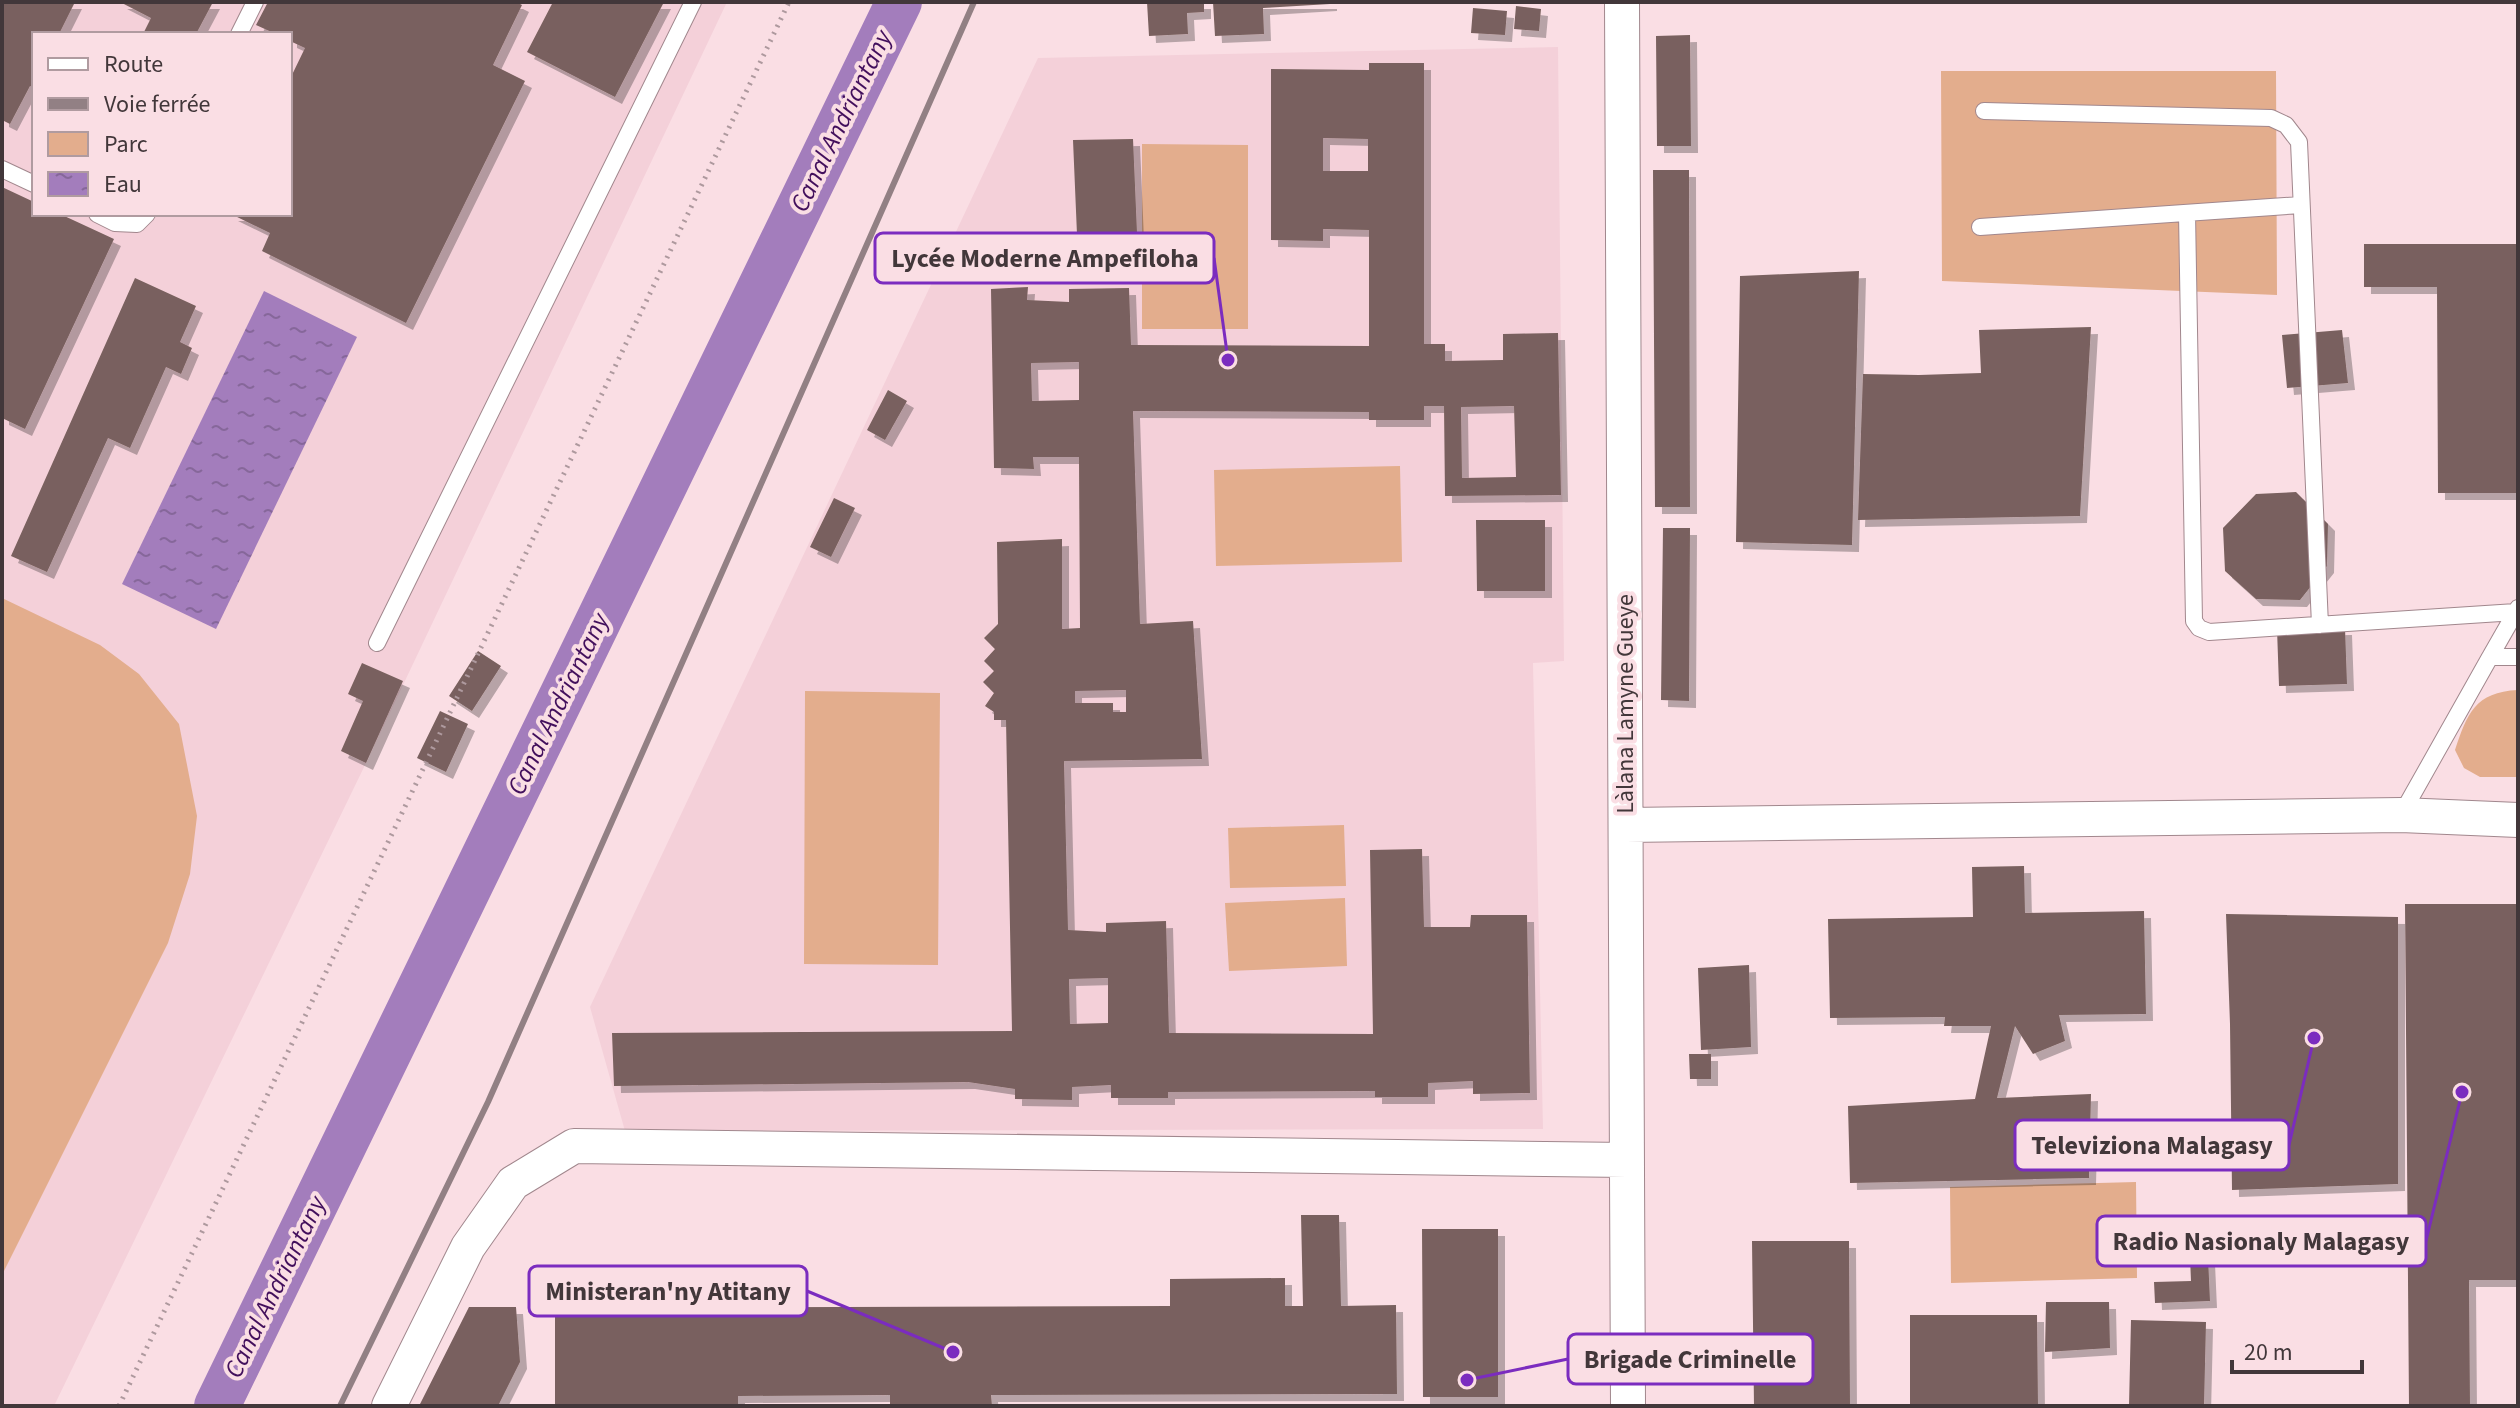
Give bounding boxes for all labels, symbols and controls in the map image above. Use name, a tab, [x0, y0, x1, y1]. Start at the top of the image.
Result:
water label: Canal Andriantany	[781, 23, 902, 218]
legend	[32, 32, 292, 216]
text: Route	[104, 47, 163, 82]
text: Voie ferrée	[104, 87, 211, 122]
text: Parc	[104, 127, 148, 162]
text: Eau	[104, 167, 142, 202]
callout: Lycée Moderne Ampefiloha	[875, 233, 1214, 283]
text: Lycée Moderne Ampefiloha	[891, 240, 1199, 277]
street label: Làlana Lamyne Gueye	[1608, 594, 1643, 814]
water label: Canal Andriantany	[498, 606, 619, 801]
callout: Televiziona Malagasy	[2015, 1120, 2289, 1170]
text: Televiziona Malagasy	[2031, 1127, 2273, 1164]
water label: Canal Andriantany	[215, 1189, 336, 1384]
callout: Radio Nasionaly Malagasy	[2097, 1216, 2426, 1266]
text: Radio Nasionaly Malagasy	[2113, 1223, 2410, 1260]
callout: Ministeran'ny Atitany	[529, 1266, 807, 1316]
text: Ministeran'ny Atitany	[545, 1273, 791, 1310]
scale bar	[2232, 1324, 2362, 1374]
callout: Brigade Criminelle	[1568, 1334, 1813, 1384]
text: 20 m	[2244, 1335, 2293, 1370]
text: Brigade Criminelle	[1584, 1341, 1796, 1378]

